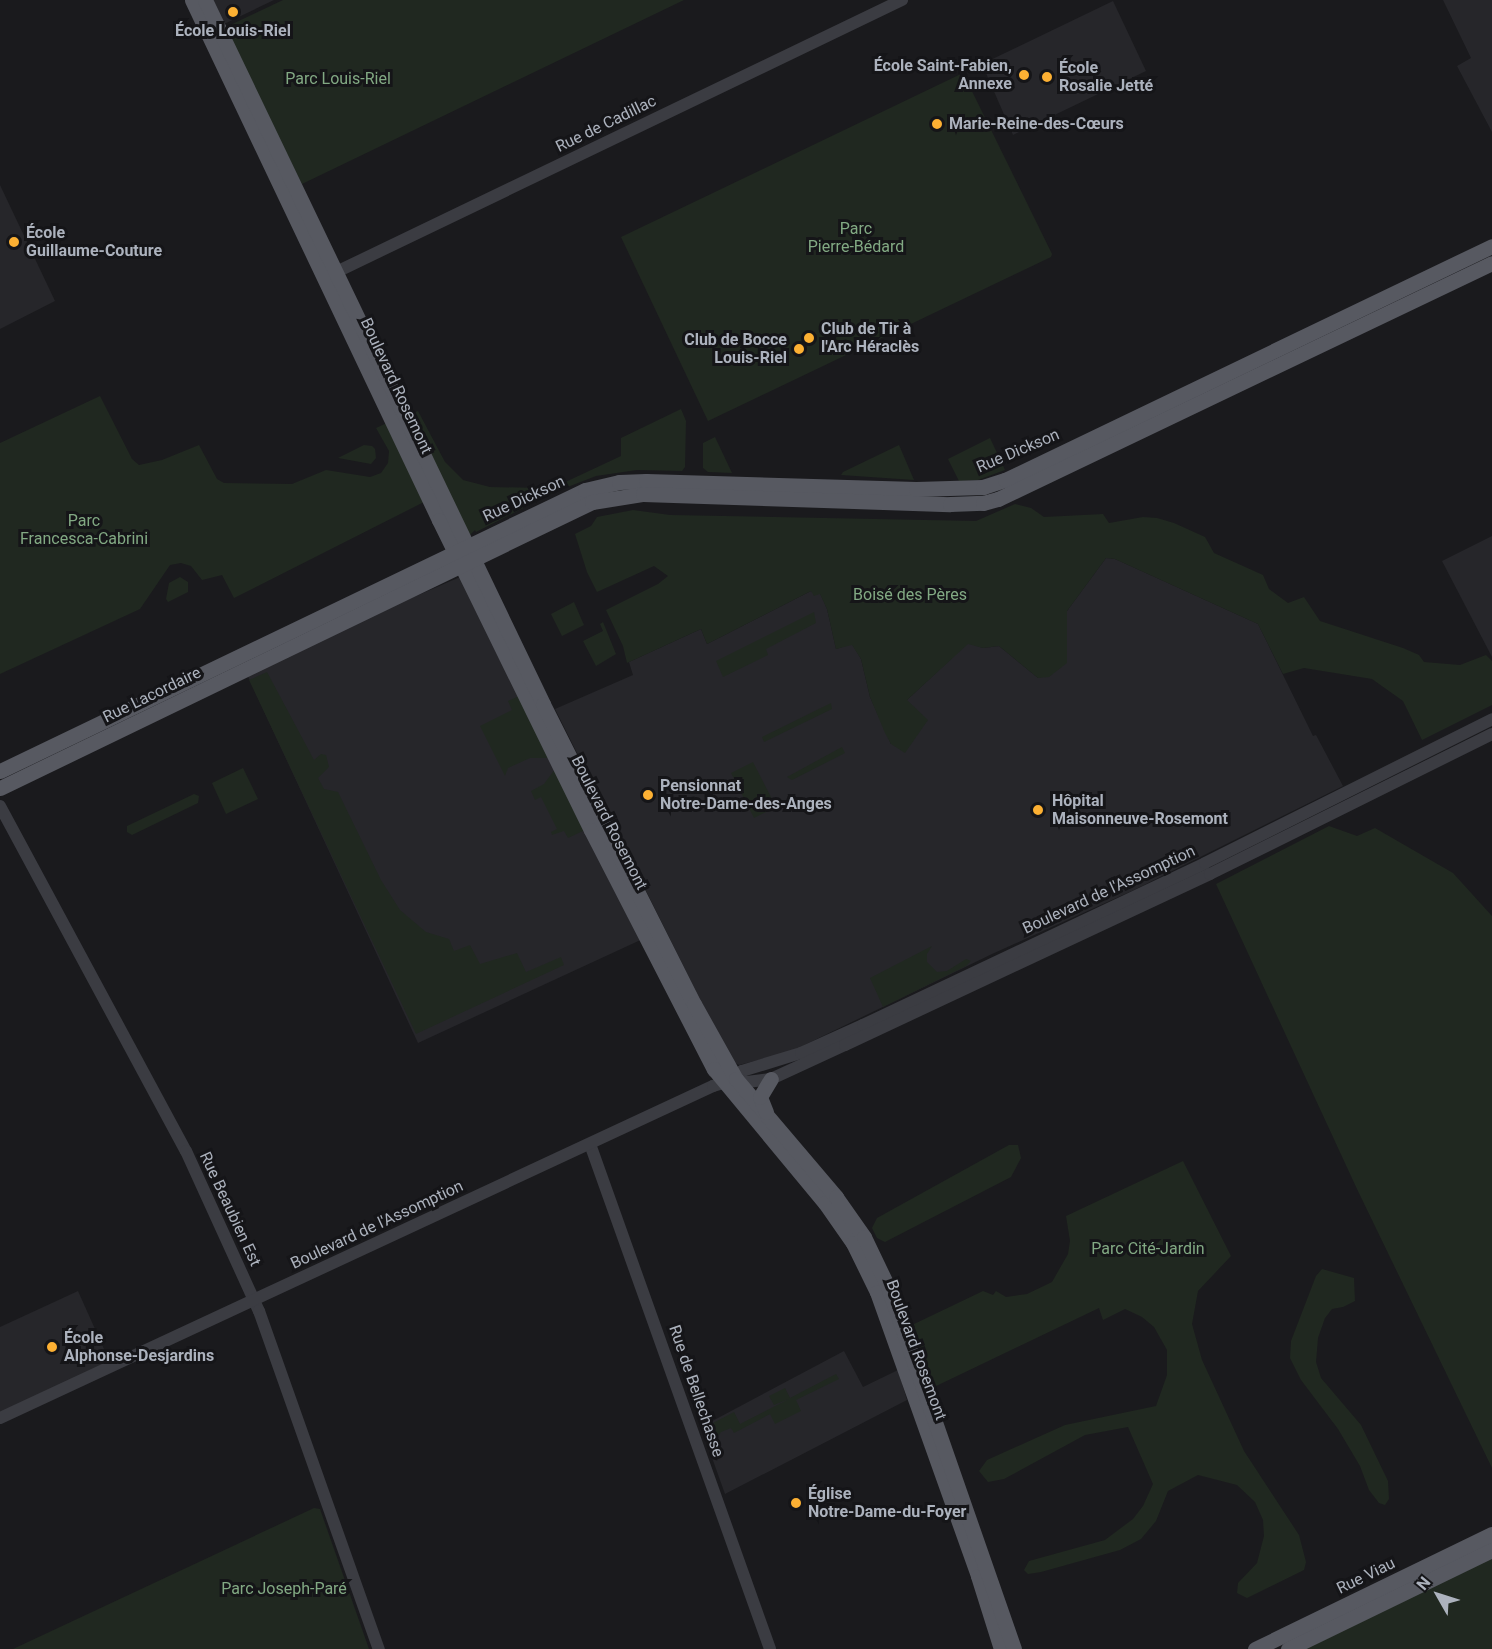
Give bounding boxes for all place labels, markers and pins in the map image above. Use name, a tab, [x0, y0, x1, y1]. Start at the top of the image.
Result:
marker: École Louis-Riel	[226, 5, 240, 19]
place label: École Louis-Riel	[175, 21, 291, 41]
place label: École Saint-Fabien, Annexe	[874, 56, 1012, 94]
place label: École Rosalie Jetté	[1059, 58, 1153, 96]
marker: École Saint-Fabien, Annexe	[1017, 68, 1031, 82]
marker: École Rosalie Jetté	[1040, 70, 1054, 84]
place label: Marie-Reine-des-Cœurs	[949, 114, 1124, 134]
marker: Marie-Reine-des-Cœurs	[930, 117, 944, 131]
place label: École Guillaume-Couture	[26, 223, 162, 261]
marker: École Guillaume-Couture	[7, 235, 21, 249]
place label: Club de Tir à l'Arc Héraclès	[821, 319, 919, 357]
place label: Club de Bocce Louis-Riel	[684, 330, 787, 368]
marker: Club de Tir à l'Arc Héraclès	[802, 331, 816, 345]
marker: Club de Bocce Louis-Riel	[792, 342, 806, 356]
place label: Pensionnat Notre-Dame-des-Anges	[660, 776, 832, 814]
marker: Pensionnat Notre-Dame-des-Anges	[641, 788, 655, 802]
place label: Hôpital Maisonneuve-Rosemont	[1052, 791, 1228, 829]
marker: Hôpital Maisonneuve-Rosemont	[1029, 801, 1047, 819]
place label: École Alphonse-Desjardins	[64, 1328, 214, 1366]
marker: École Alphonse-Desjardins	[45, 1340, 59, 1354]
place label: Église Notre-Dame-du-Foyer	[808, 1484, 966, 1522]
marker: Église Notre-Dame-du-Foyer	[789, 1496, 803, 1510]

